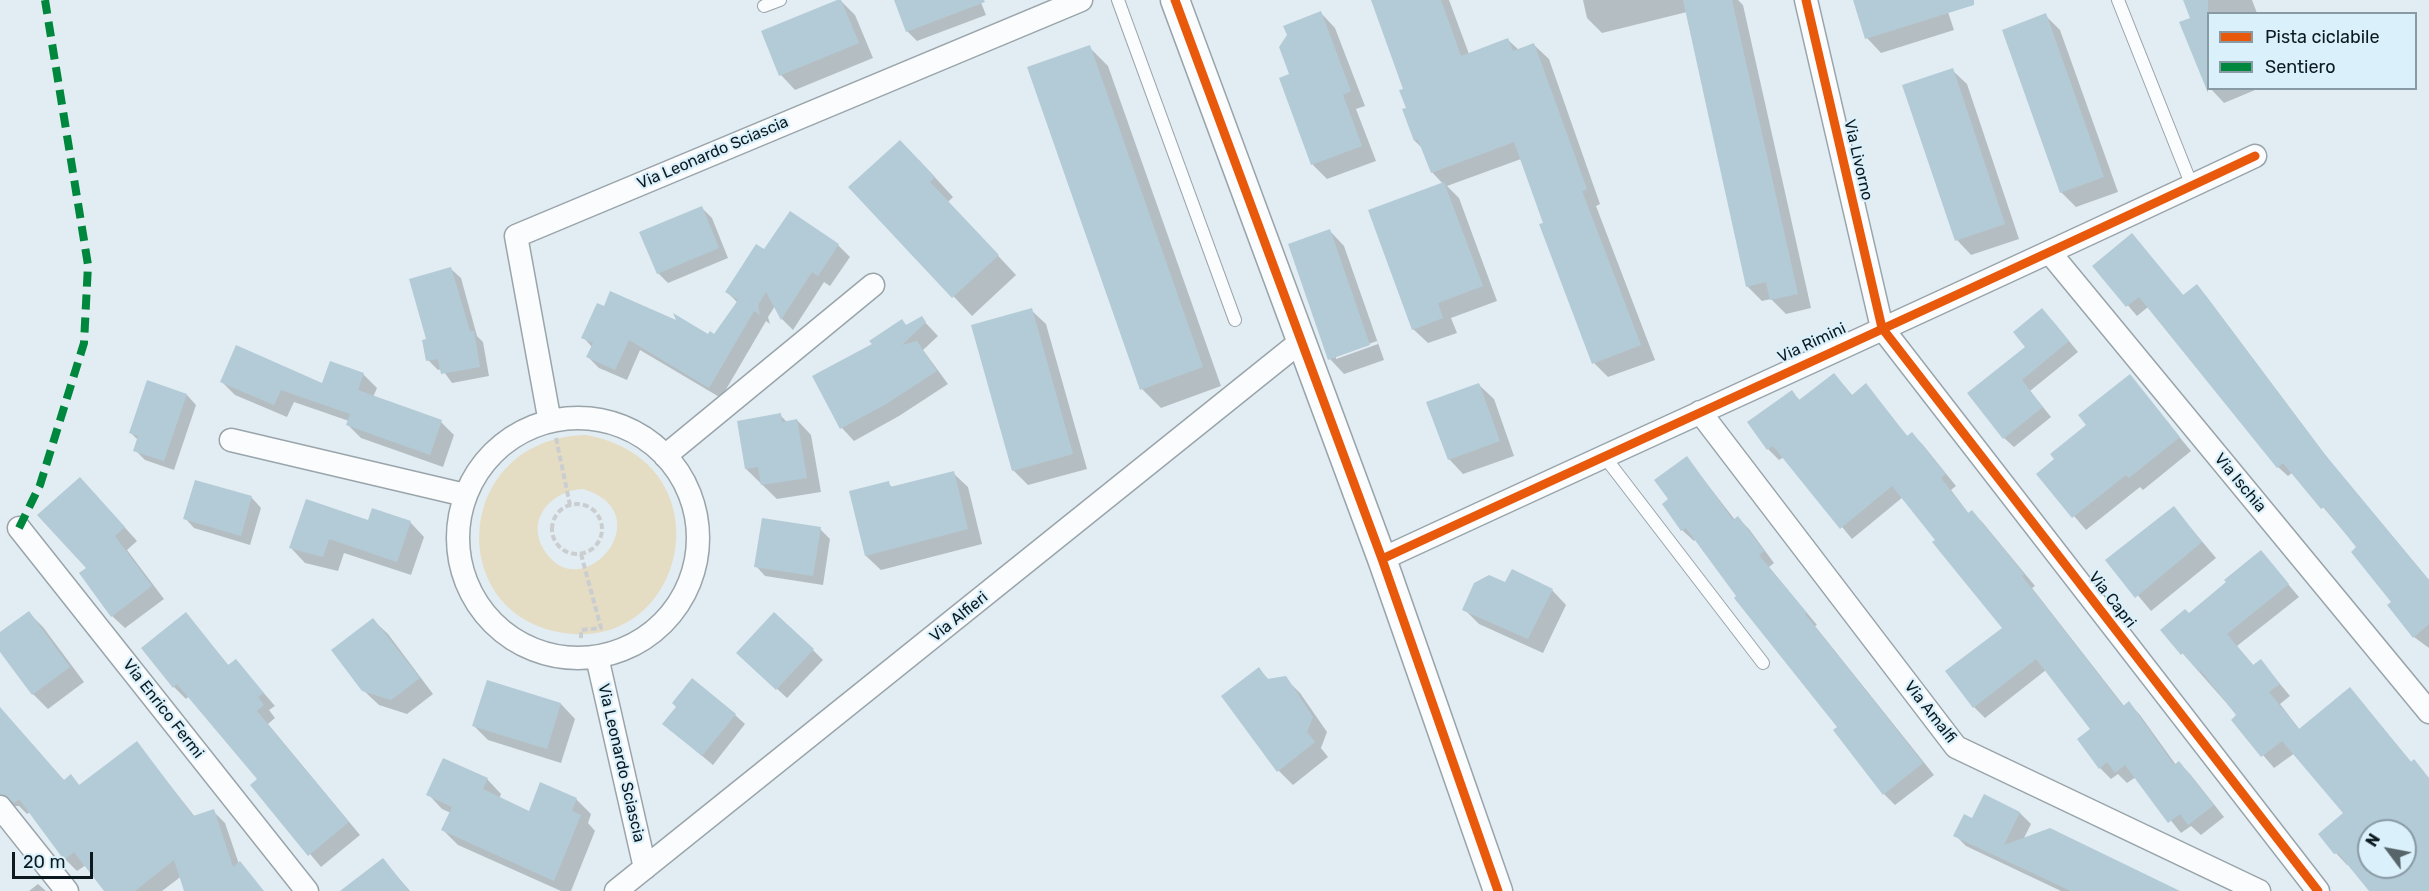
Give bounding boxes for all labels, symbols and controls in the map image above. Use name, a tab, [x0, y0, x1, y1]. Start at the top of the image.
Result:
legend	[2207, 12, 2417, 90]
text: Pista ciclabile	[2265, 26, 2380, 48]
text: Sentiero	[2265, 56, 2336, 78]
street label: Via Leonardo Sciascia	[635, 112, 791, 194]
street label: Via Livorno	[1839, 118, 1877, 202]
street label: Via Rimini	[1775, 319, 1849, 367]
street label: Via Ischia	[2210, 450, 2270, 516]
street label: Via Capri	[2084, 568, 2140, 632]
street label: Via Alfieri	[926, 588, 992, 646]
street label: Via Enrico Fermi	[118, 656, 208, 762]
street label: Via Amalfi	[1900, 677, 1960, 747]
street label: Via Leonardo Sciascia	[593, 682, 649, 844]
north arrow	[2357, 819, 2417, 879]
text: N	[2362, 830, 2384, 850]
scale bar	[15, 840, 96, 878]
text: 20 m	[23, 851, 65, 873]

